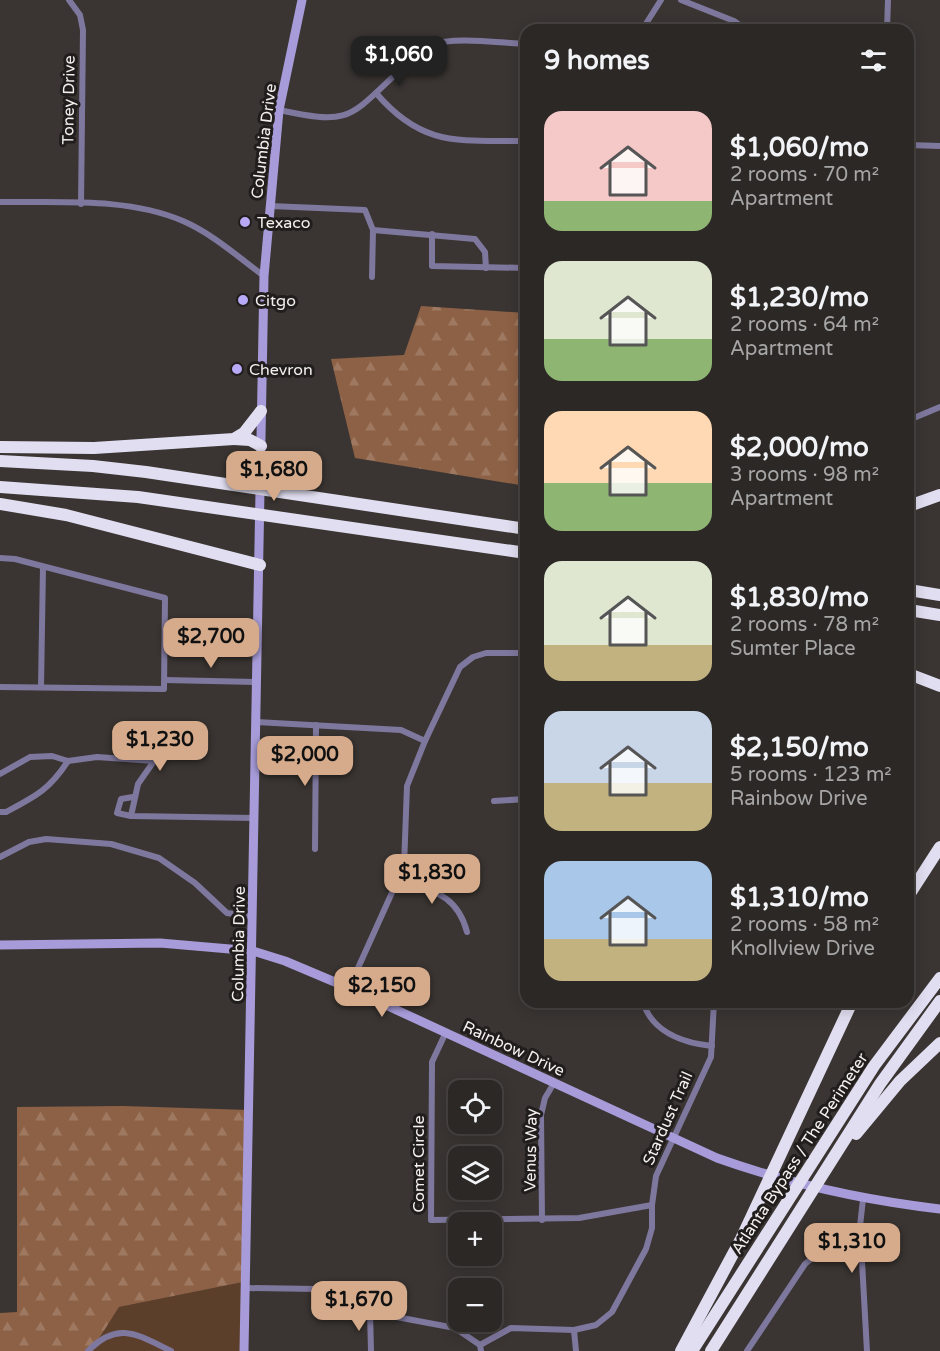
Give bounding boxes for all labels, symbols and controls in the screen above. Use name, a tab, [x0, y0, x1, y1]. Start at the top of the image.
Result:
pin: $1,060	[350, 36, 448, 87]
text: $1,060	[365, 43, 433, 67]
icon: filters	[857, 44, 890, 77]
text: 9 homes	[544, 45, 650, 76]
street label: Toney Drive	[58, 55, 80, 145]
street label: Columbia Drive	[247, 83, 281, 200]
text: $1,060/mo	[730, 132, 869, 163]
icon: home	[592, 135, 664, 207]
text: 2 rooms · 70 m²	[730, 163, 879, 187]
text: Apartment	[730, 187, 833, 211]
place label: Texaco	[257, 213, 311, 233]
marker: Texaco	[238, 215, 252, 229]
text: $1,230/mo	[730, 282, 869, 313]
icon: home	[592, 285, 664, 357]
place label: Citgo	[255, 291, 296, 311]
marker: Citgo	[236, 293, 250, 307]
text: 2 rooms · 64 m²	[730, 313, 879, 337]
text: Apartment	[730, 337, 833, 361]
place label: Chevron	[249, 360, 313, 380]
marker: Chevron	[230, 362, 244, 376]
text: $2,000/mo	[730, 432, 869, 463]
icon: home	[592, 435, 664, 507]
pin: $1,680	[225, 451, 323, 502]
text: $1,680	[240, 458, 308, 482]
text: 3 rooms · 98 m²	[730, 463, 879, 487]
text: Apartment	[730, 487, 833, 511]
text: $1,830/mo	[730, 582, 869, 613]
icon: home	[592, 585, 664, 657]
text: 2 rooms · 78 m²	[730, 613, 879, 637]
pin: $2,700	[162, 618, 260, 669]
text: $2,700	[177, 625, 245, 649]
text: Sumter Place	[730, 637, 856, 661]
pin: $1,230	[111, 721, 209, 772]
text: $1,230	[126, 728, 194, 752]
text: $2,150/mo	[730, 732, 869, 763]
icon: home	[592, 735, 664, 807]
pin: $2,000	[256, 736, 354, 787]
text: $2,000	[271, 743, 339, 767]
text: 5 rooms · 123 m²	[730, 763, 892, 787]
text: Rainbow Drive	[730, 787, 868, 811]
pin: $1,830	[383, 854, 481, 905]
text: $1,830	[398, 861, 466, 885]
text: $1,310/mo	[730, 882, 869, 913]
icon: home	[592, 885, 664, 957]
street label: Columbia Drive	[228, 886, 250, 1002]
text: 2 rooms · 58 m²	[730, 913, 879, 937]
text: Knollview Drive	[730, 937, 875, 961]
pin: $2,150	[333, 967, 431, 1018]
text: $2,150	[348, 974, 416, 998]
street label: Rainbow Drive	[459, 1017, 568, 1081]
street label: Atlanta Bypass / The Perimeter	[727, 1048, 873, 1258]
street label: Stardust Trail	[638, 1069, 697, 1168]
map controls	[448, 1080, 502, 1332]
button: locate	[448, 1080, 502, 1134]
street label: Venus Way	[520, 1108, 542, 1192]
street label: Comet Circle	[409, 1115, 429, 1213]
button: layers	[448, 1146, 502, 1200]
button: +	[448, 1212, 502, 1266]
pin: $1,310	[803, 1223, 901, 1274]
text: $1,310	[818, 1230, 886, 1254]
button: −	[448, 1278, 502, 1332]
pin: $1,670	[310, 1281, 408, 1332]
text: $1,670	[325, 1288, 393, 1312]

